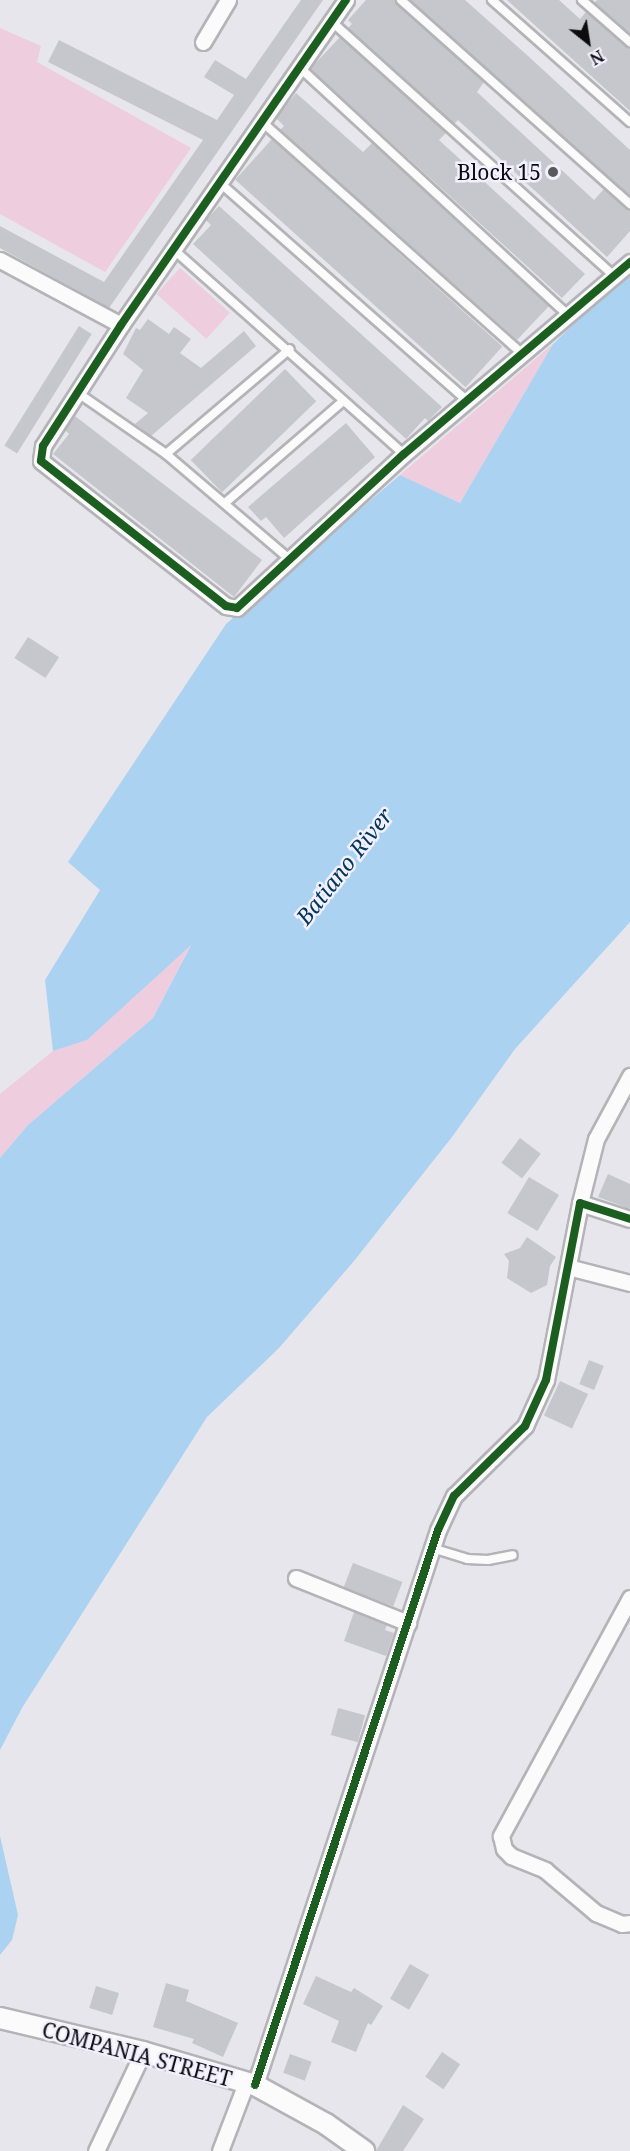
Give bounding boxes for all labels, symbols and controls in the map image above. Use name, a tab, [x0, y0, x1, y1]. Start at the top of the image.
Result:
north arrow	[558, 12, 618, 72]
text: N	[586, 45, 608, 70]
place label: Block 15	[457, 159, 541, 185]
marker: Block 15	[546, 165, 560, 179]
water label: Batiano River	[290, 803, 398, 929]
street label: COMPANIA STREET	[39, 2017, 235, 2091]

